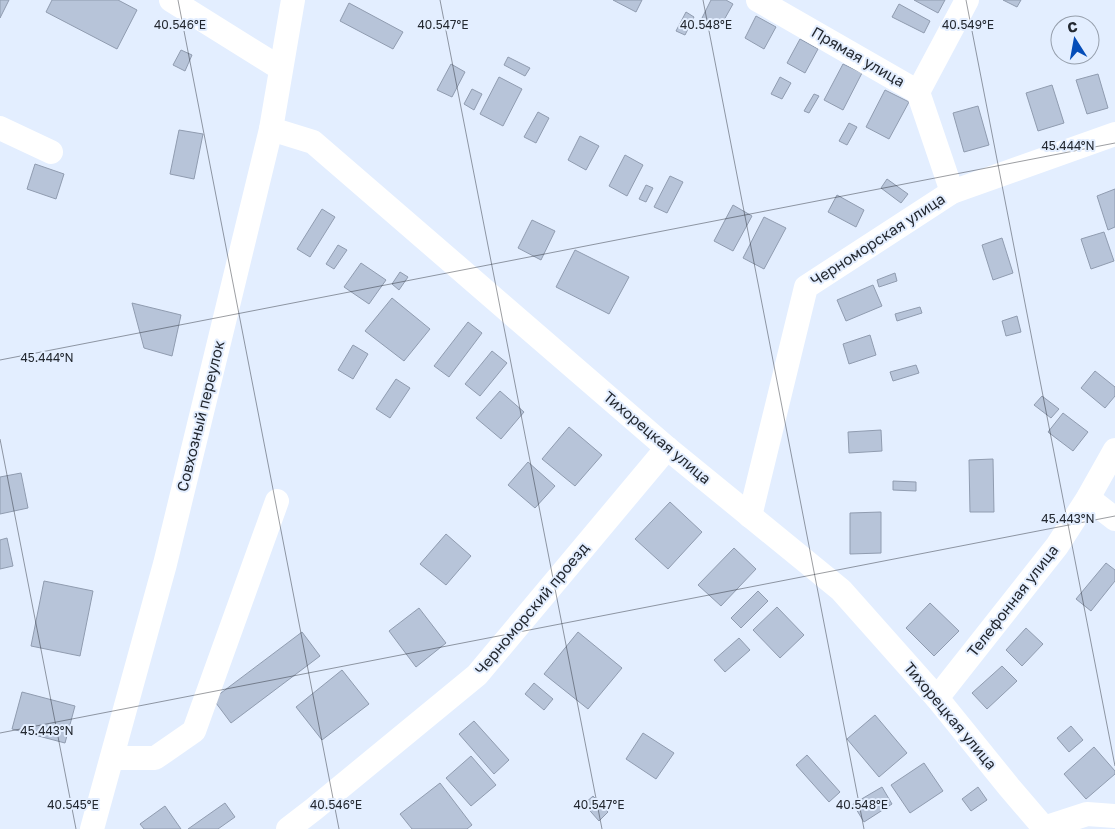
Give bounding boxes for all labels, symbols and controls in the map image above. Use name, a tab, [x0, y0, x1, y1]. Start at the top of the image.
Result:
north arrow	[1050, 15, 1100, 65]
text: 40.546°E	[154, 17, 206, 32]
text: 40.547°E	[417, 17, 469, 32]
text: 40.548°E	[680, 17, 732, 32]
text: 40.549°E	[942, 17, 994, 32]
text: С	[1066, 17, 1079, 36]
street label: Прямая улица	[809, 22, 908, 90]
text: 45.444°N	[1041, 138, 1095, 153]
street label: Черноморская улица	[807, 189, 948, 289]
street label: Совхозный переулок	[173, 338, 228, 493]
text: 45.444°N	[20, 350, 74, 365]
street label: Тихорецкая улица	[600, 387, 715, 487]
text: 45.443°N	[1041, 511, 1095, 526]
street label: Черноморский проезд	[471, 539, 592, 678]
street label: Телефонная улица	[963, 541, 1062, 660]
street label: Тихорецкая улица	[901, 658, 1001, 773]
text: 45.443°N	[20, 723, 74, 738]
text: 40.545°E	[47, 797, 99, 812]
text: 40.546°E	[310, 797, 362, 812]
text: 40.547°E	[573, 797, 625, 812]
text: 40.548°E	[836, 797, 888, 812]

